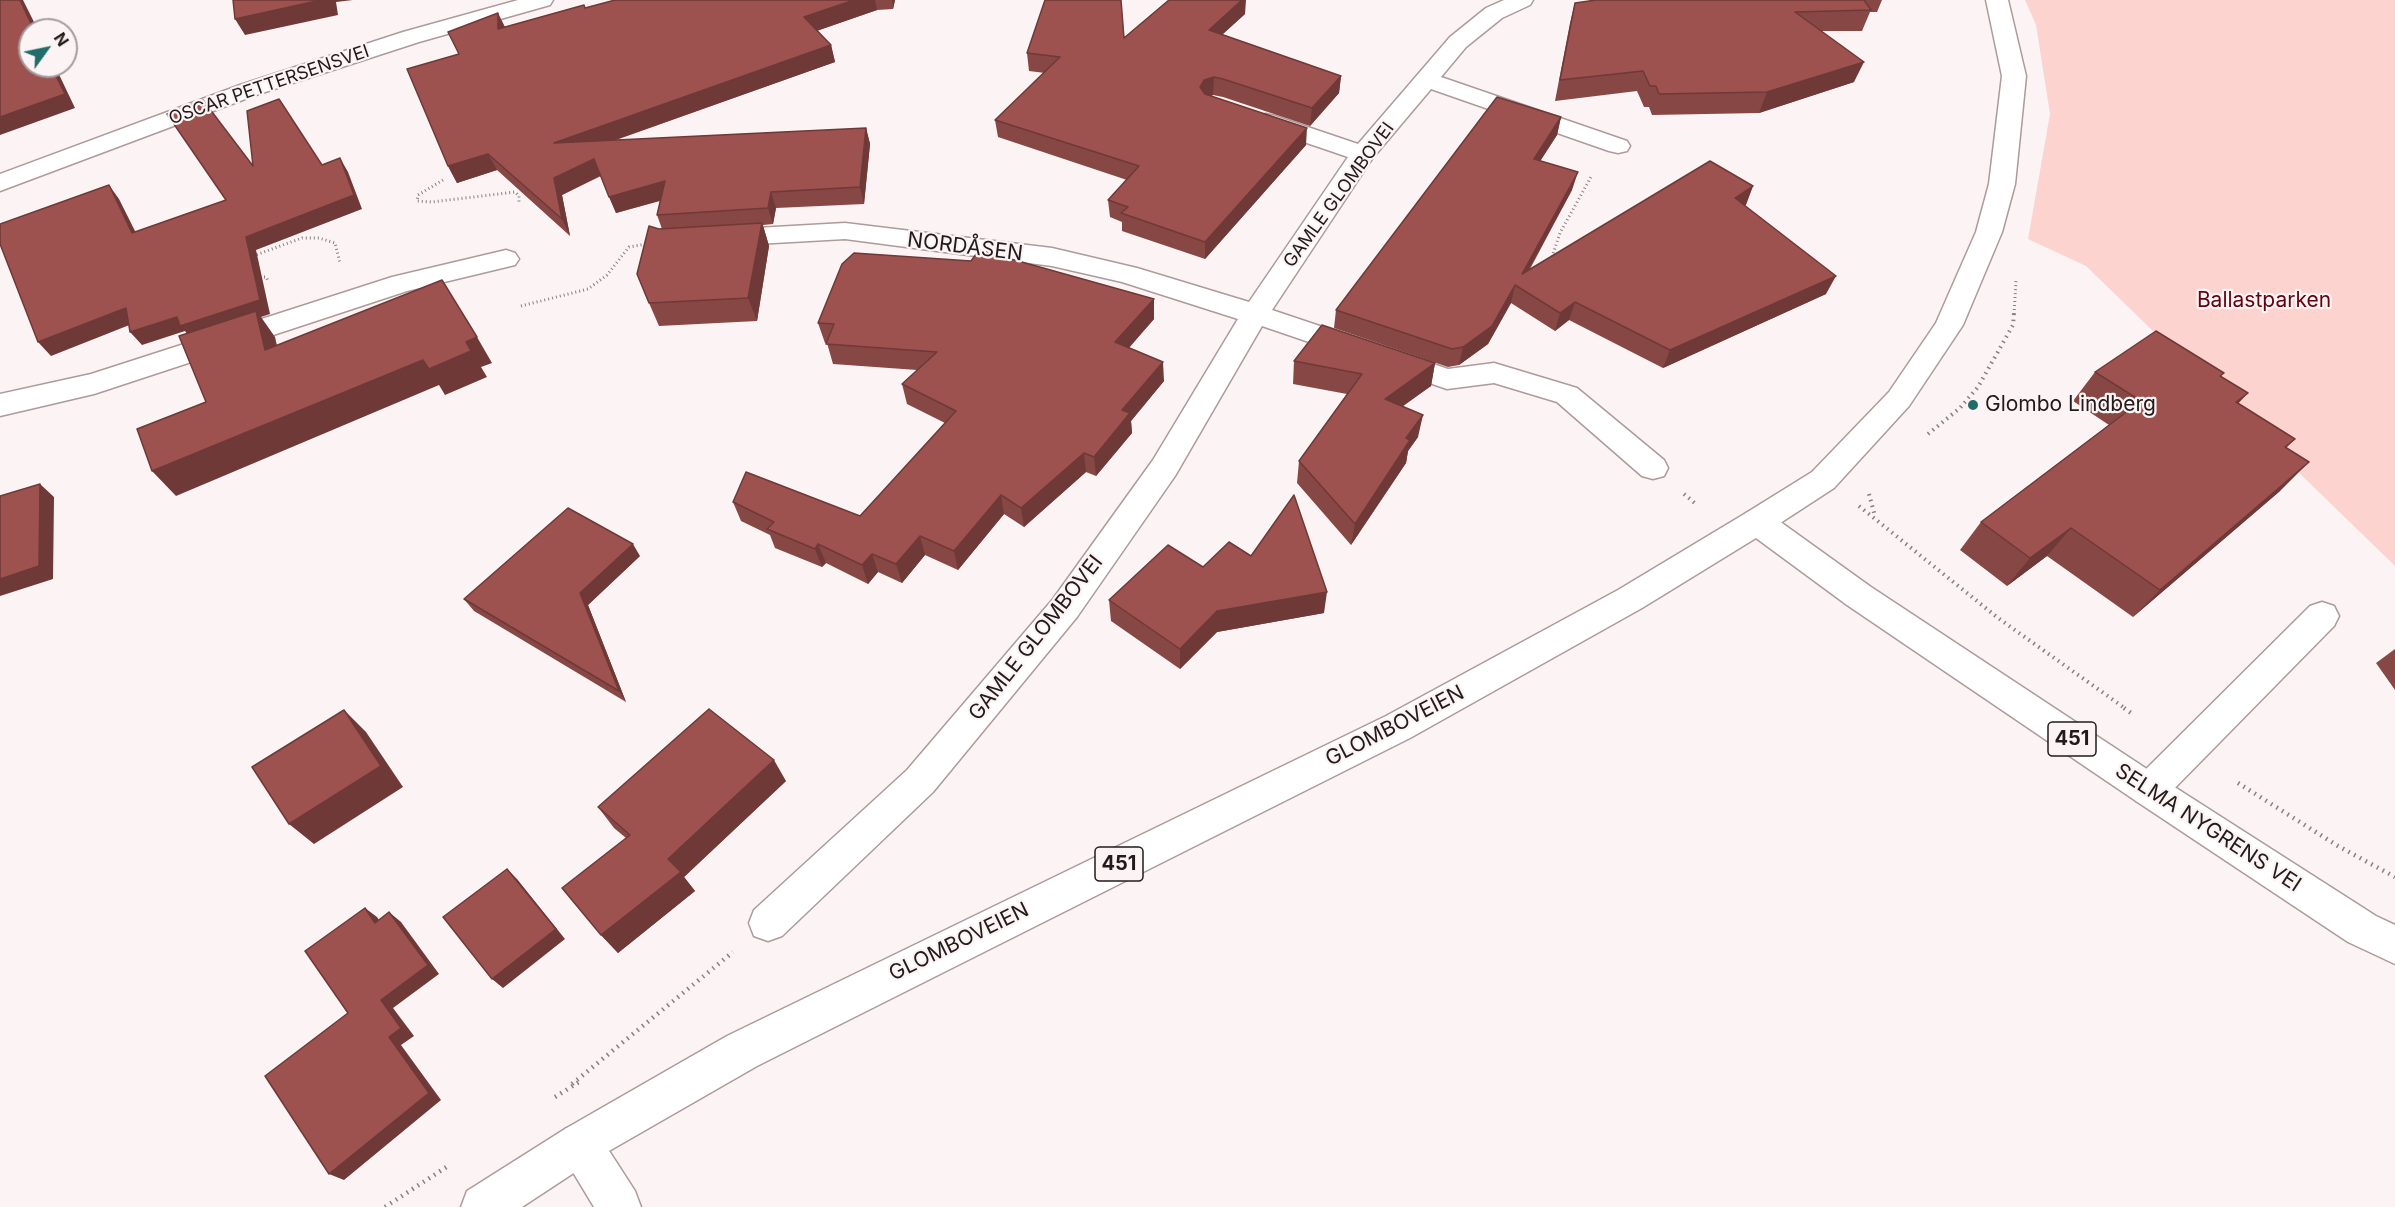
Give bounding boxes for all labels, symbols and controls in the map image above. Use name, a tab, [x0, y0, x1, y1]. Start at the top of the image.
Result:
north arrow	[18, 18, 78, 78]
text: N	[50, 29, 73, 50]
street label: OSCAR PETTERSENSVEI	[166, 40, 372, 130]
street label: GAMLE GLOMBOVEI	[1279, 118, 1399, 272]
street label: NORDÅSEN	[906, 227, 1024, 267]
park label: Ballastparken	[2197, 288, 2331, 314]
place label: Glombo Lindberg	[1985, 392, 2156, 418]
marker: Glombo Lindberg	[1966, 398, 1980, 412]
street label: GAMLE GLOMBOVEI	[964, 550, 1108, 726]
street label: GLOMBOVEIEN	[1321, 680, 1469, 772]
road number: 451	[2048, 722, 2096, 756]
street label: SELMA NYGRENS VEI	[2110, 758, 2306, 898]
road number: 451	[1095, 847, 1143, 881]
street label: GLOMBOVEIEN	[885, 897, 1033, 987]

